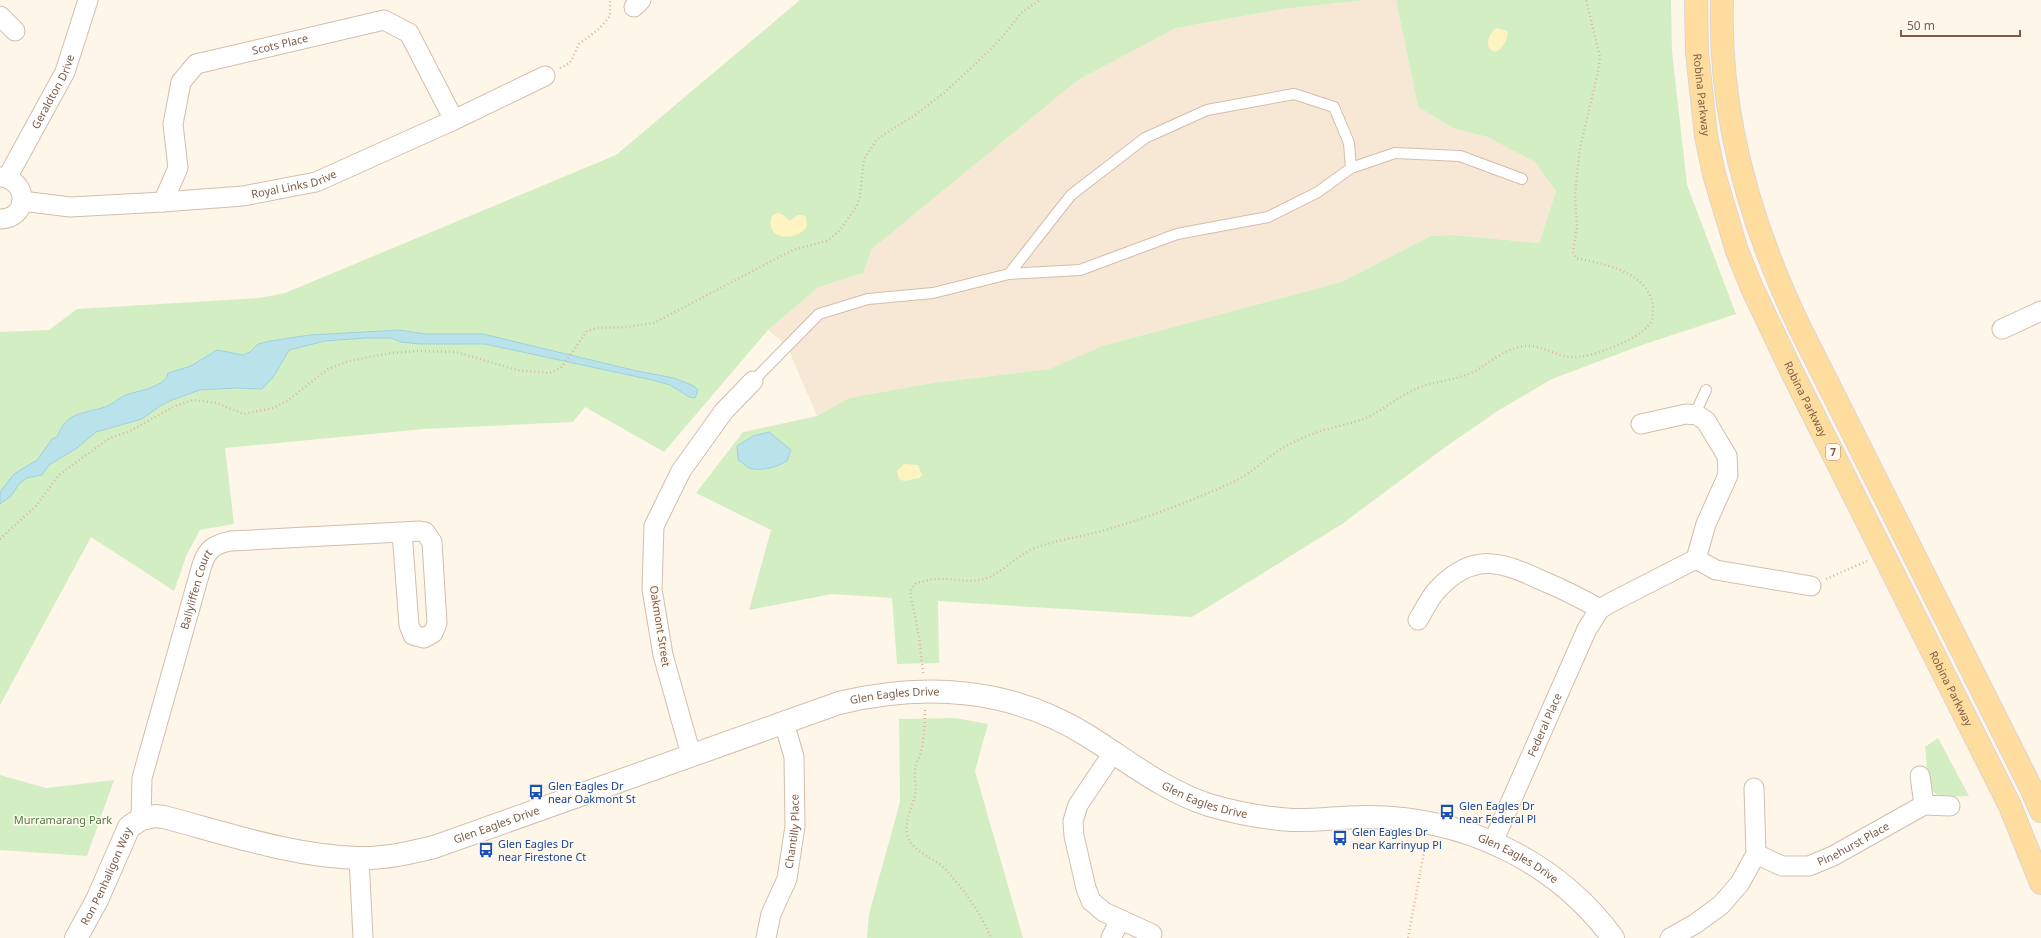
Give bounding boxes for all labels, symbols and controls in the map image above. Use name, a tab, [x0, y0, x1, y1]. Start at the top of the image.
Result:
scale bar	[1901, 12, 2020, 38]
text: 50 m	[1907, 17, 1935, 34]
street label: Scots Place	[250, 30, 310, 58]
street label: Geraldton Drive	[27, 52, 77, 131]
street label: Robina Parkway	[1690, 53, 1714, 137]
street label: Royal Links Drive	[250, 166, 339, 201]
street label: Robina Parkway	[1781, 359, 1831, 440]
road number: 7	[1826, 444, 1840, 460]
street label: Ballyliffen Court	[176, 546, 215, 631]
street label: Oakmont Street	[647, 584, 674, 668]
street label: Robina Parkway	[1926, 648, 1977, 729]
street label: Glen Eagles Drive	[848, 684, 940, 707]
street label: Federal Place	[1524, 690, 1565, 759]
street label: Glen Eagles Drive	[1159, 777, 1249, 821]
place label: Glen Eagles Dr near Oakmont St	[548, 778, 636, 806]
bus stop icon: Glen Eagles Dr near Oakmont St	[527, 783, 545, 801]
street label: Chantilly Place	[781, 794, 802, 870]
place label: Glen Eagles Dr near Federal Pl	[1459, 798, 1536, 826]
street label: Glen Eagles Drive	[451, 802, 541, 847]
bus stop icon: Glen Eagles Dr near Federal Pl	[1438, 803, 1456, 821]
park label: Murramarang Park	[14, 812, 112, 827]
street label: Pinehurst Place	[1815, 818, 1892, 869]
street label: Ron Penhaligon Way	[77, 824, 135, 928]
place label: Glen Eagles Dr near Karrinyup Pl	[1352, 824, 1442, 852]
bus stop icon: Glen Eagles Dr near Karrinyup Pl	[1331, 829, 1349, 847]
street label: Glen Eagles Drive	[1476, 829, 1562, 886]
place label: Glen Eagles Dr near Firestone Ct	[498, 836, 586, 864]
bus stop icon: Glen Eagles Dr near Firestone Ct	[477, 841, 495, 859]

